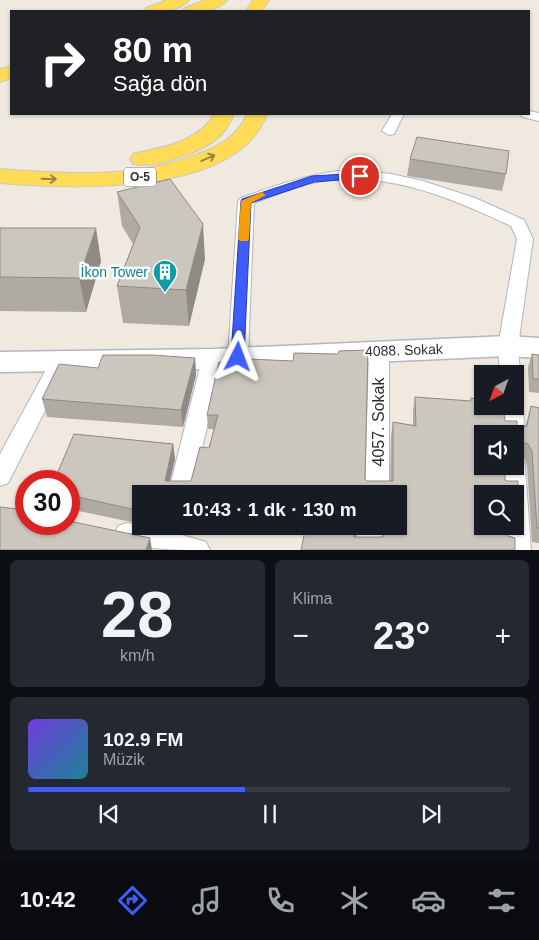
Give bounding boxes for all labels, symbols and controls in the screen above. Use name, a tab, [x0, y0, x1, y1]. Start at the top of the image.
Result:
icon: right	[30, 30, 95, 95]
text: 80 m	[113, 30, 193, 69]
text: Sağa dön	[113, 71, 207, 96]
one-way arrow	[200, 153, 215, 163]
pin	[339, 155, 381, 197]
icon: arrive	[346, 162, 374, 190]
road number: O-5	[124, 168, 156, 186]
one-way arrow	[40, 175, 56, 184]
building icon: İkon Tower	[152, 259, 178, 293]
place label: İkon Tower	[81, 263, 148, 280]
position arrow	[211, 330, 263, 382]
street label: 4088. Sokak	[365, 341, 444, 359]
north arrow	[474, 365, 524, 415]
map controls	[474, 365, 524, 535]
street label: 4057. Sokak	[370, 377, 387, 466]
button: sound	[474, 425, 524, 475]
speed limit sign: 30	[15, 470, 80, 535]
button: search	[474, 485, 524, 535]
text: 10:43 · 1 dk · 130 m	[182, 499, 357, 520]
text: 28	[101, 578, 173, 651]
text: Klima	[293, 590, 333, 607]
text: 23°	[373, 615, 430, 657]
text: −	[293, 620, 309, 651]
text: +	[495, 620, 511, 651]
text: km/h	[120, 647, 155, 664]
text: 102.9 FM	[103, 729, 183, 750]
text: Müzik	[103, 751, 145, 768]
icon: previous	[95, 800, 123, 828]
icon: pause	[256, 800, 284, 828]
icon: next	[417, 800, 445, 828]
icon: directions	[115, 883, 150, 918]
icon: music	[189, 883, 224, 918]
icon: phone	[263, 883, 298, 918]
icon: climate	[337, 883, 372, 918]
icon: car	[411, 883, 446, 918]
icon: filters	[484, 883, 519, 918]
text: 10:42	[19, 887, 76, 912]

